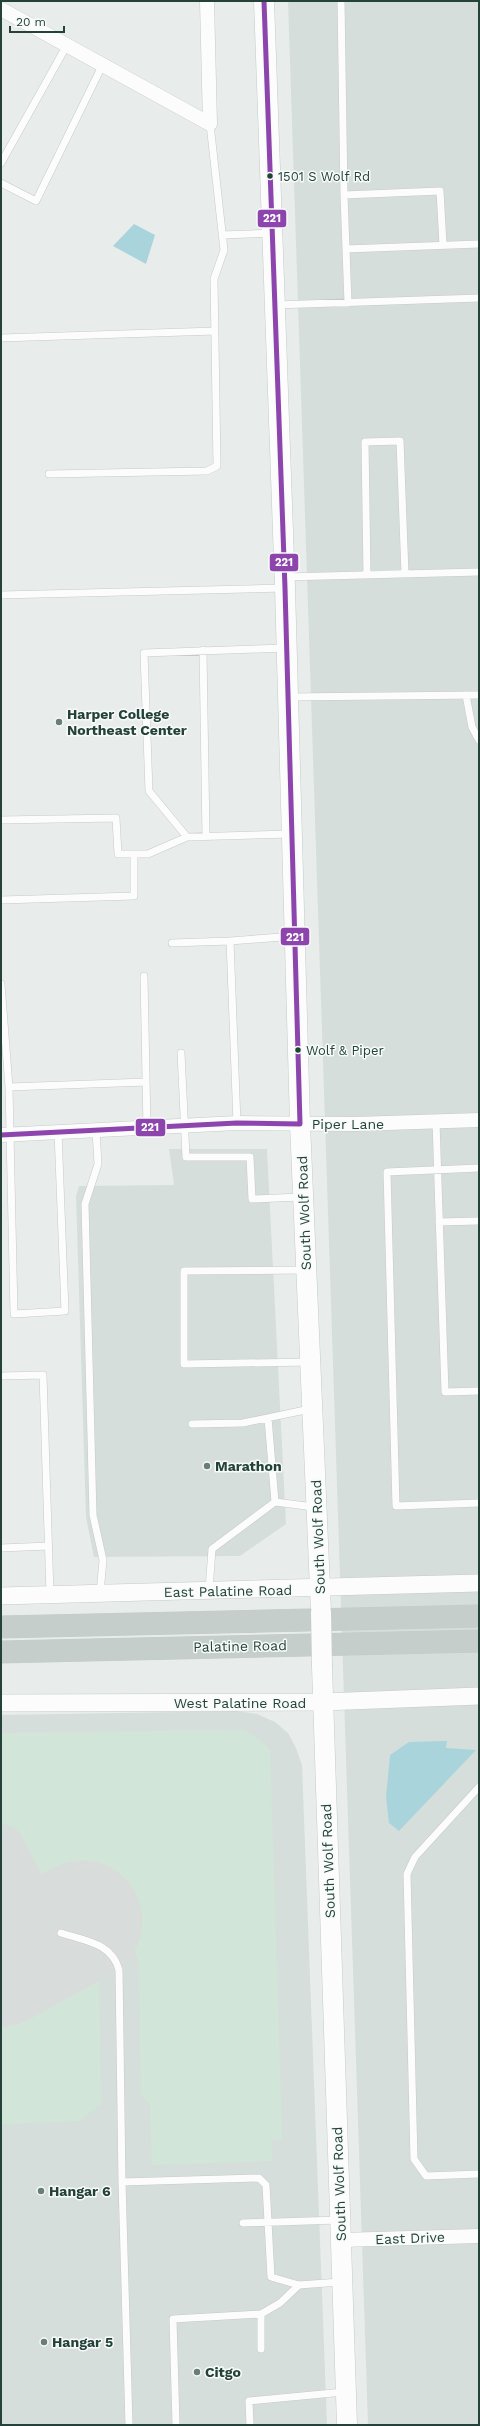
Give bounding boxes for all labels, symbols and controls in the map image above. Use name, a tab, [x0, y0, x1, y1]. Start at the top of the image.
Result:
scale bar	[10, 8, 64, 34]
text: 20 m	[16, 15, 46, 29]
place label: 1501 S Wolf Rd	[278, 169, 370, 184]
marker: 1501 S Wolf Rd	[265, 171, 275, 181]
line badge: 221	[257, 209, 287, 228]
text: 221	[263, 212, 281, 225]
line badge: 221	[269, 553, 299, 572]
text: 221	[275, 556, 293, 569]
place label: Harper College Northeast Center	[67, 706, 187, 738]
marker: Harper College Northeast Center	[54, 717, 64, 727]
line badge: 221	[280, 927, 310, 946]
text: 221	[286, 931, 304, 944]
place label: Wolf & Piper	[306, 1043, 384, 1058]
marker: Wolf & Piper	[293, 1045, 303, 1055]
street label: Piper Lane	[312, 1116, 384, 1132]
line badge: 221	[135, 1118, 166, 1137]
text: 221	[141, 1121, 159, 1134]
street label: South Wolf Road	[294, 1155, 314, 1271]
place label: Marathon	[215, 1458, 282, 1474]
marker: Marathon	[202, 1461, 212, 1471]
street label: South Wolf Road	[308, 1479, 328, 1595]
street label: East Palatine Road	[164, 1582, 292, 1600]
street label: Palatine Road	[193, 1637, 287, 1655]
street label: West Palatine Road	[174, 1695, 306, 1711]
street label: South Wolf Road	[318, 1803, 338, 1919]
street label: South Wolf Road	[329, 2126, 349, 2242]
place label: Hangar 6	[49, 2183, 111, 2199]
marker: Hangar 6	[36, 2186, 46, 2196]
street label: East Drive	[375, 2229, 445, 2247]
place label: Hangar 5	[52, 2334, 113, 2350]
marker: Hangar 5	[39, 2337, 49, 2347]
place label: Citgo	[205, 2364, 241, 2380]
marker: Citgo	[192, 2367, 202, 2377]

